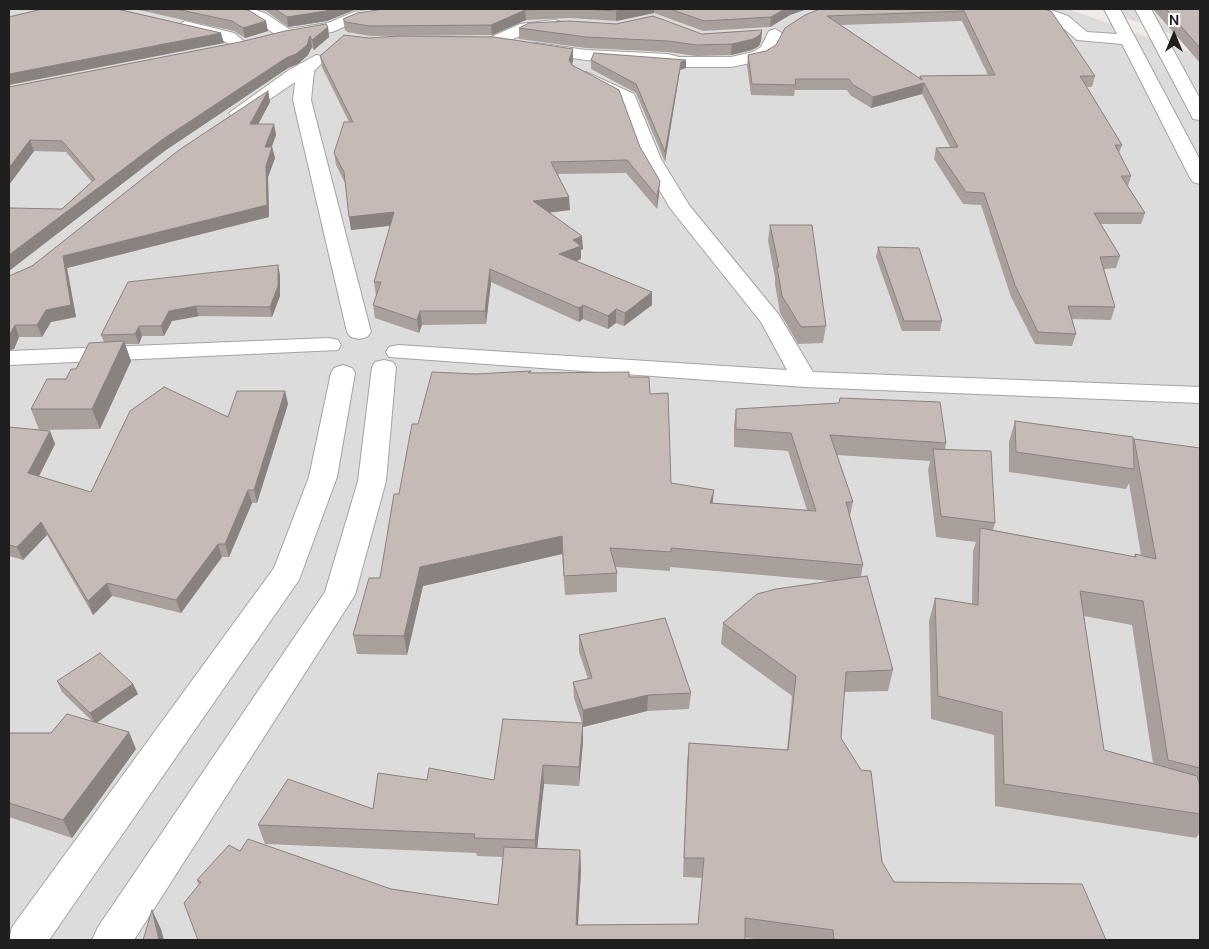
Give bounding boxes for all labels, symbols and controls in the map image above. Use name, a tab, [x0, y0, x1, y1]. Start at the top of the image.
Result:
north arrow	[1149, 10, 1199, 60]
text: N	[1169, 11, 1179, 29]

